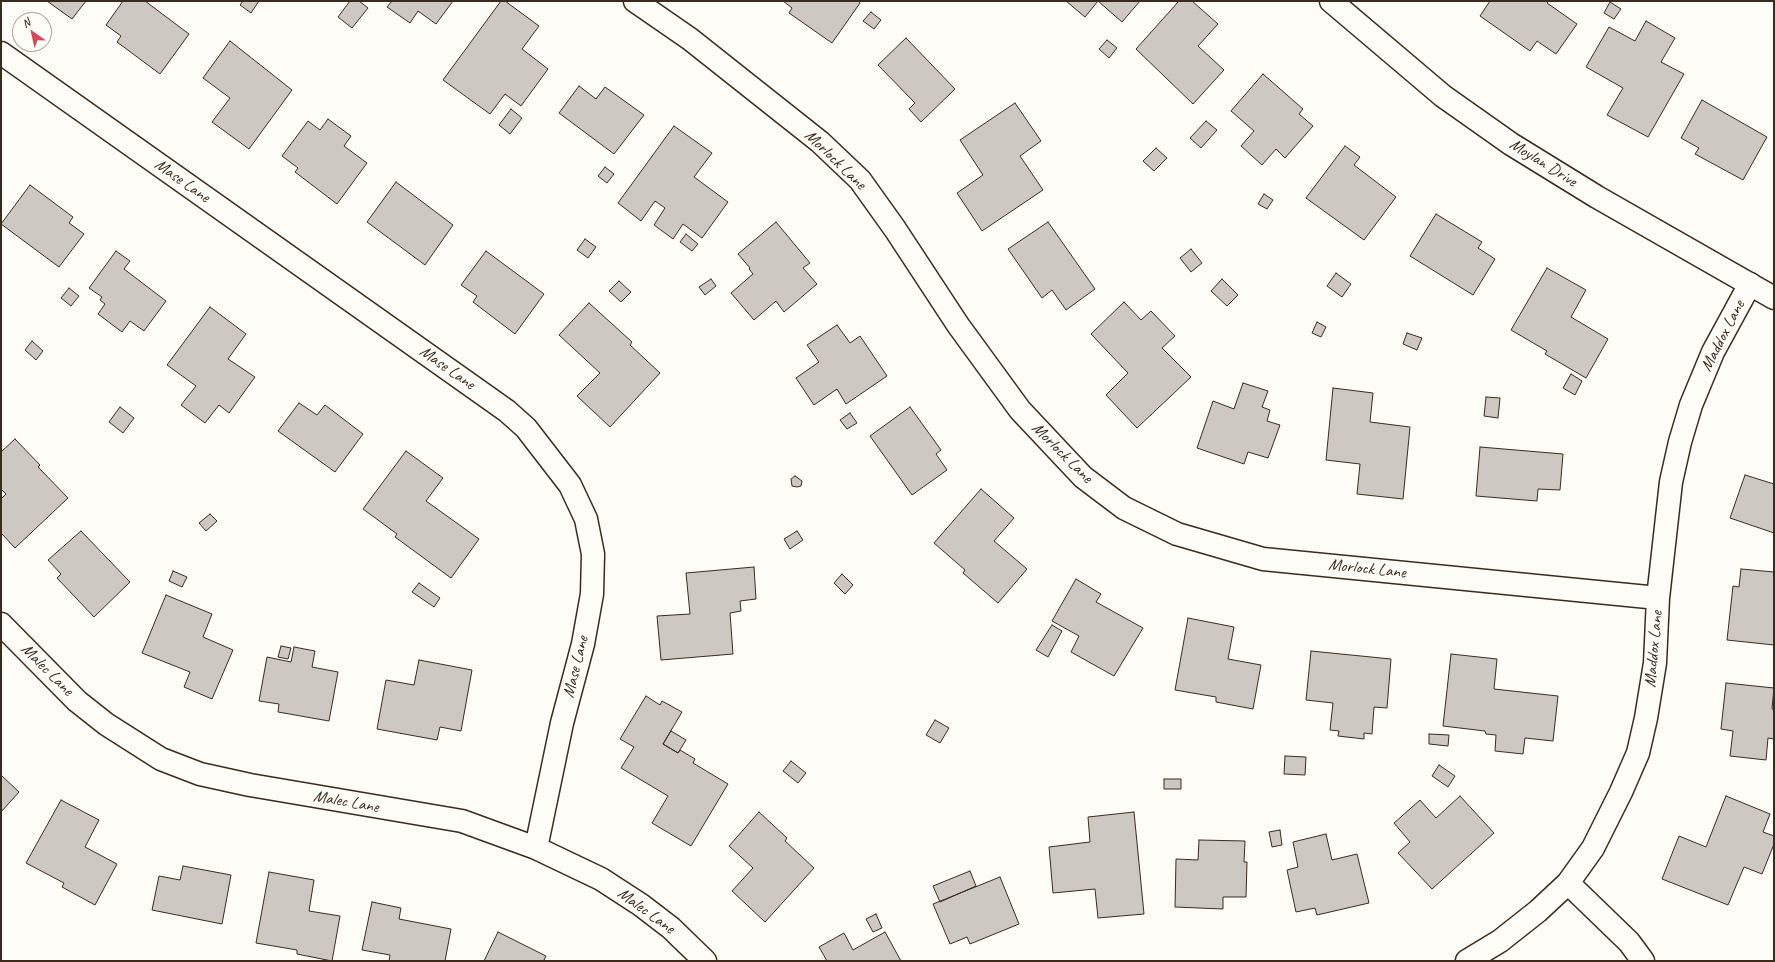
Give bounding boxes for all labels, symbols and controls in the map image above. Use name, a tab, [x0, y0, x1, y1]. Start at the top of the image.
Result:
north arrow	[12, 12, 52, 52]
text: N	[19, 15, 33, 31]
street label: Morlock Lane	[800, 126, 870, 194]
street label: Moylan Drive	[1505, 134, 1581, 192]
street label: Mase Lane	[150, 155, 214, 207]
street label: Maddox Lane	[1696, 297, 1750, 375]
street label: Mase Lane	[415, 342, 479, 394]
street label: Morlock Lane	[1027, 418, 1097, 488]
street label: Morlock Lane	[1327, 555, 1407, 583]
street label: Maddox Lane	[1640, 610, 1668, 688]
street label: Mase Lane	[558, 634, 594, 700]
street label: Malec Lane	[16, 639, 78, 701]
street label: Malec Lane	[312, 786, 380, 818]
street label: Malec Lane	[613, 883, 679, 939]

